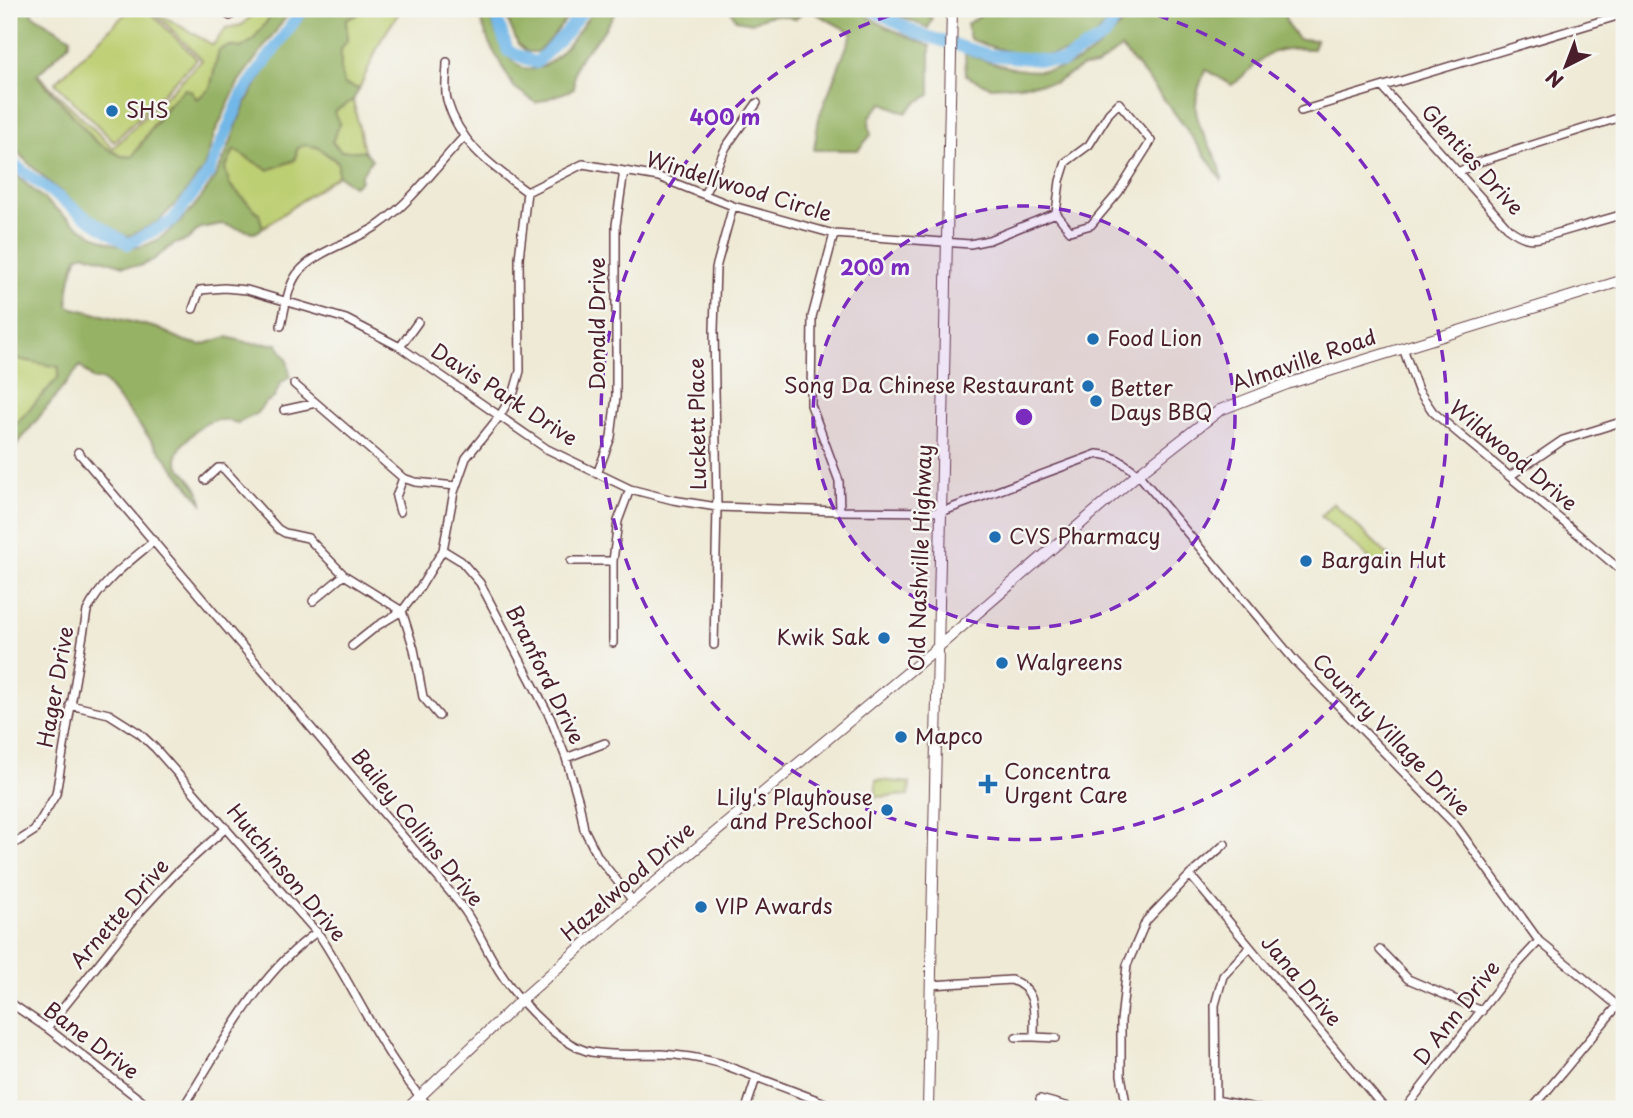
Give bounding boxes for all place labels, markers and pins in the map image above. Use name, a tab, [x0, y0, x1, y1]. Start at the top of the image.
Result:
place label: SHS	[126, 93, 169, 125]
marker: SHS	[104, 103, 120, 119]
place label: Food Lion	[1107, 321, 1202, 353]
marker: Food Lion	[1085, 331, 1101, 347]
place label: Song Da Chinese Restaurant	[784, 368, 1074, 400]
place label: Better Days BBQ	[1110, 371, 1212, 427]
marker: Song Da Chinese Restaurant	[1080, 378, 1096, 394]
marker: Better Days BBQ	[1088, 393, 1104, 409]
centre of rings	[1012, 405, 1036, 429]
place label: CVS Pharmacy	[1009, 519, 1160, 551]
marker: CVS Pharmacy	[987, 529, 1003, 545]
place label: Bargain Hut	[1320, 543, 1446, 575]
marker: Bargain Hut	[1298, 553, 1314, 569]
place label: Kwik Sak	[777, 620, 870, 652]
marker: Kwik Sak	[876, 630, 892, 646]
place label: Walgreens	[1016, 645, 1123, 677]
marker: Walgreens	[994, 655, 1010, 671]
place label: Mapco	[915, 719, 983, 751]
marker: Mapco	[893, 729, 909, 745]
place label: Concentra Urgent Care	[1004, 754, 1128, 810]
marker: Concentra Urgent Care	[978, 774, 998, 794]
place label: Lily's Playhouse and PreSchool	[716, 780, 873, 836]
marker: Lily's Playhouse and PreSchool	[879, 802, 895, 818]
place label: VIP Awards	[715, 889, 833, 921]
marker: VIP Awards	[693, 899, 709, 915]

